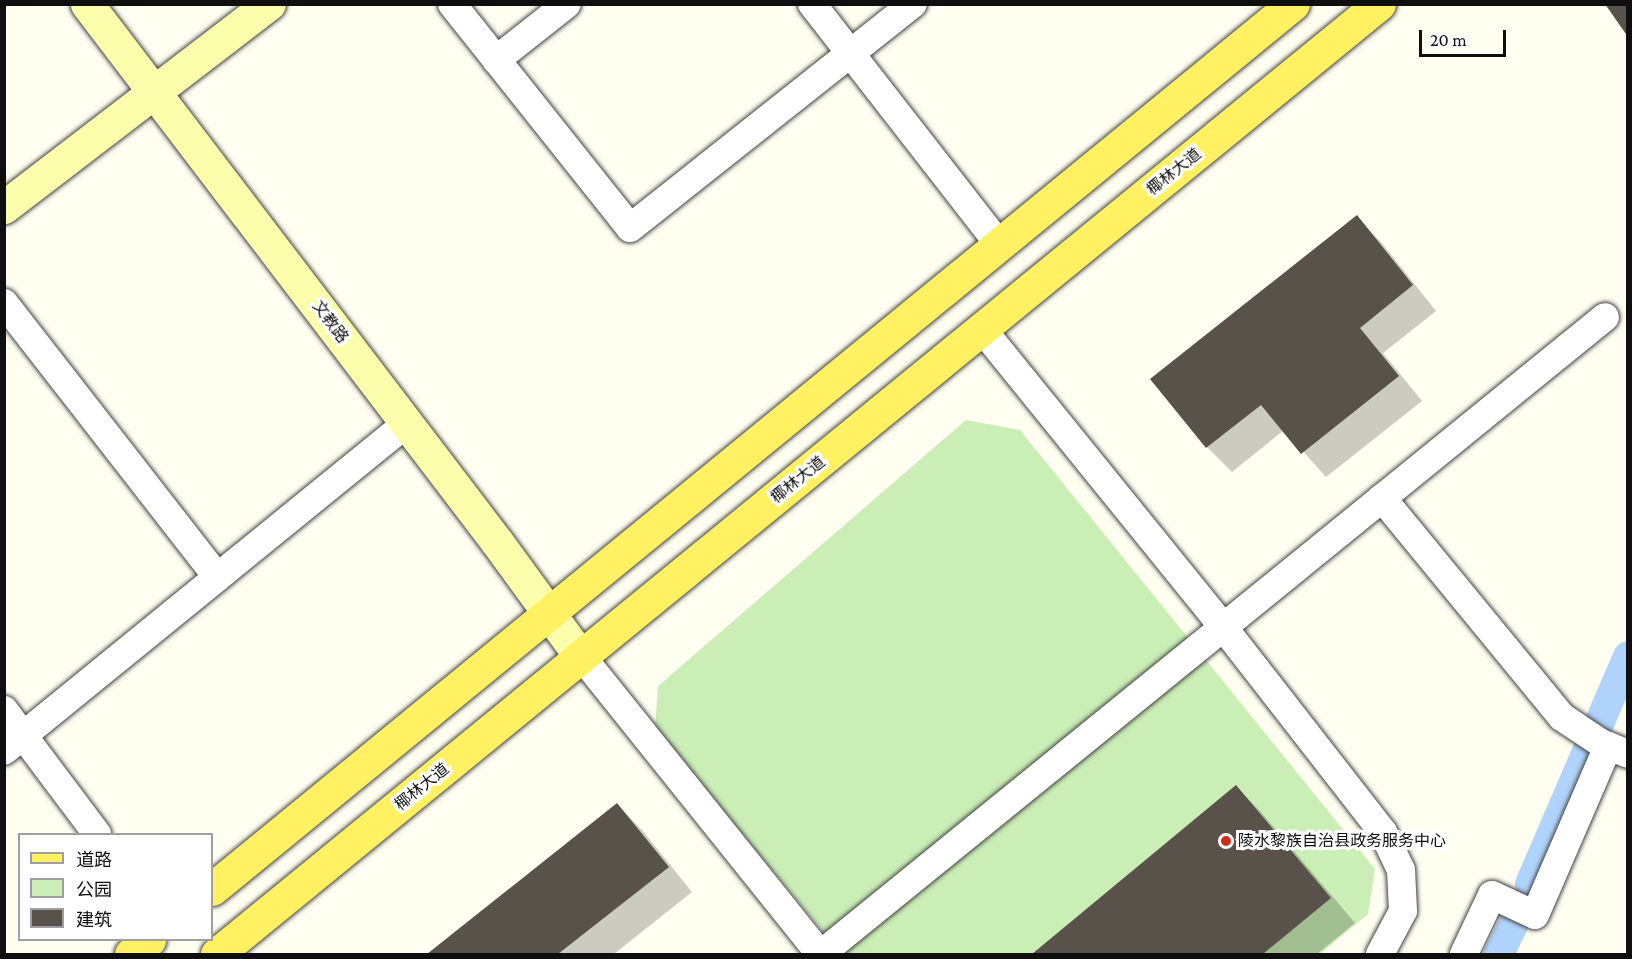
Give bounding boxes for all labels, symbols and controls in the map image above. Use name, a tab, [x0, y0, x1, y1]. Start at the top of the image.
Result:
scale bar	[1422, 18, 1509, 56]
text: 20 m	[1430, 30, 1467, 50]
street label: 椰林大道	[1143, 144, 1205, 200]
street label: 文教路	[308, 297, 352, 347]
street label: 椰林大道	[767, 452, 829, 508]
street label: 椰林大道	[391, 759, 453, 815]
place label: 陵水黎族自治县政务服务中心	[1238, 831, 1446, 851]
legend	[18, 833, 213, 941]
marker: 陵水黎族自治县政务服务中心	[1219, 834, 1233, 848]
text: 道路	[76, 850, 112, 870]
text: 公园	[76, 880, 112, 900]
text: 建筑	[76, 910, 112, 930]

